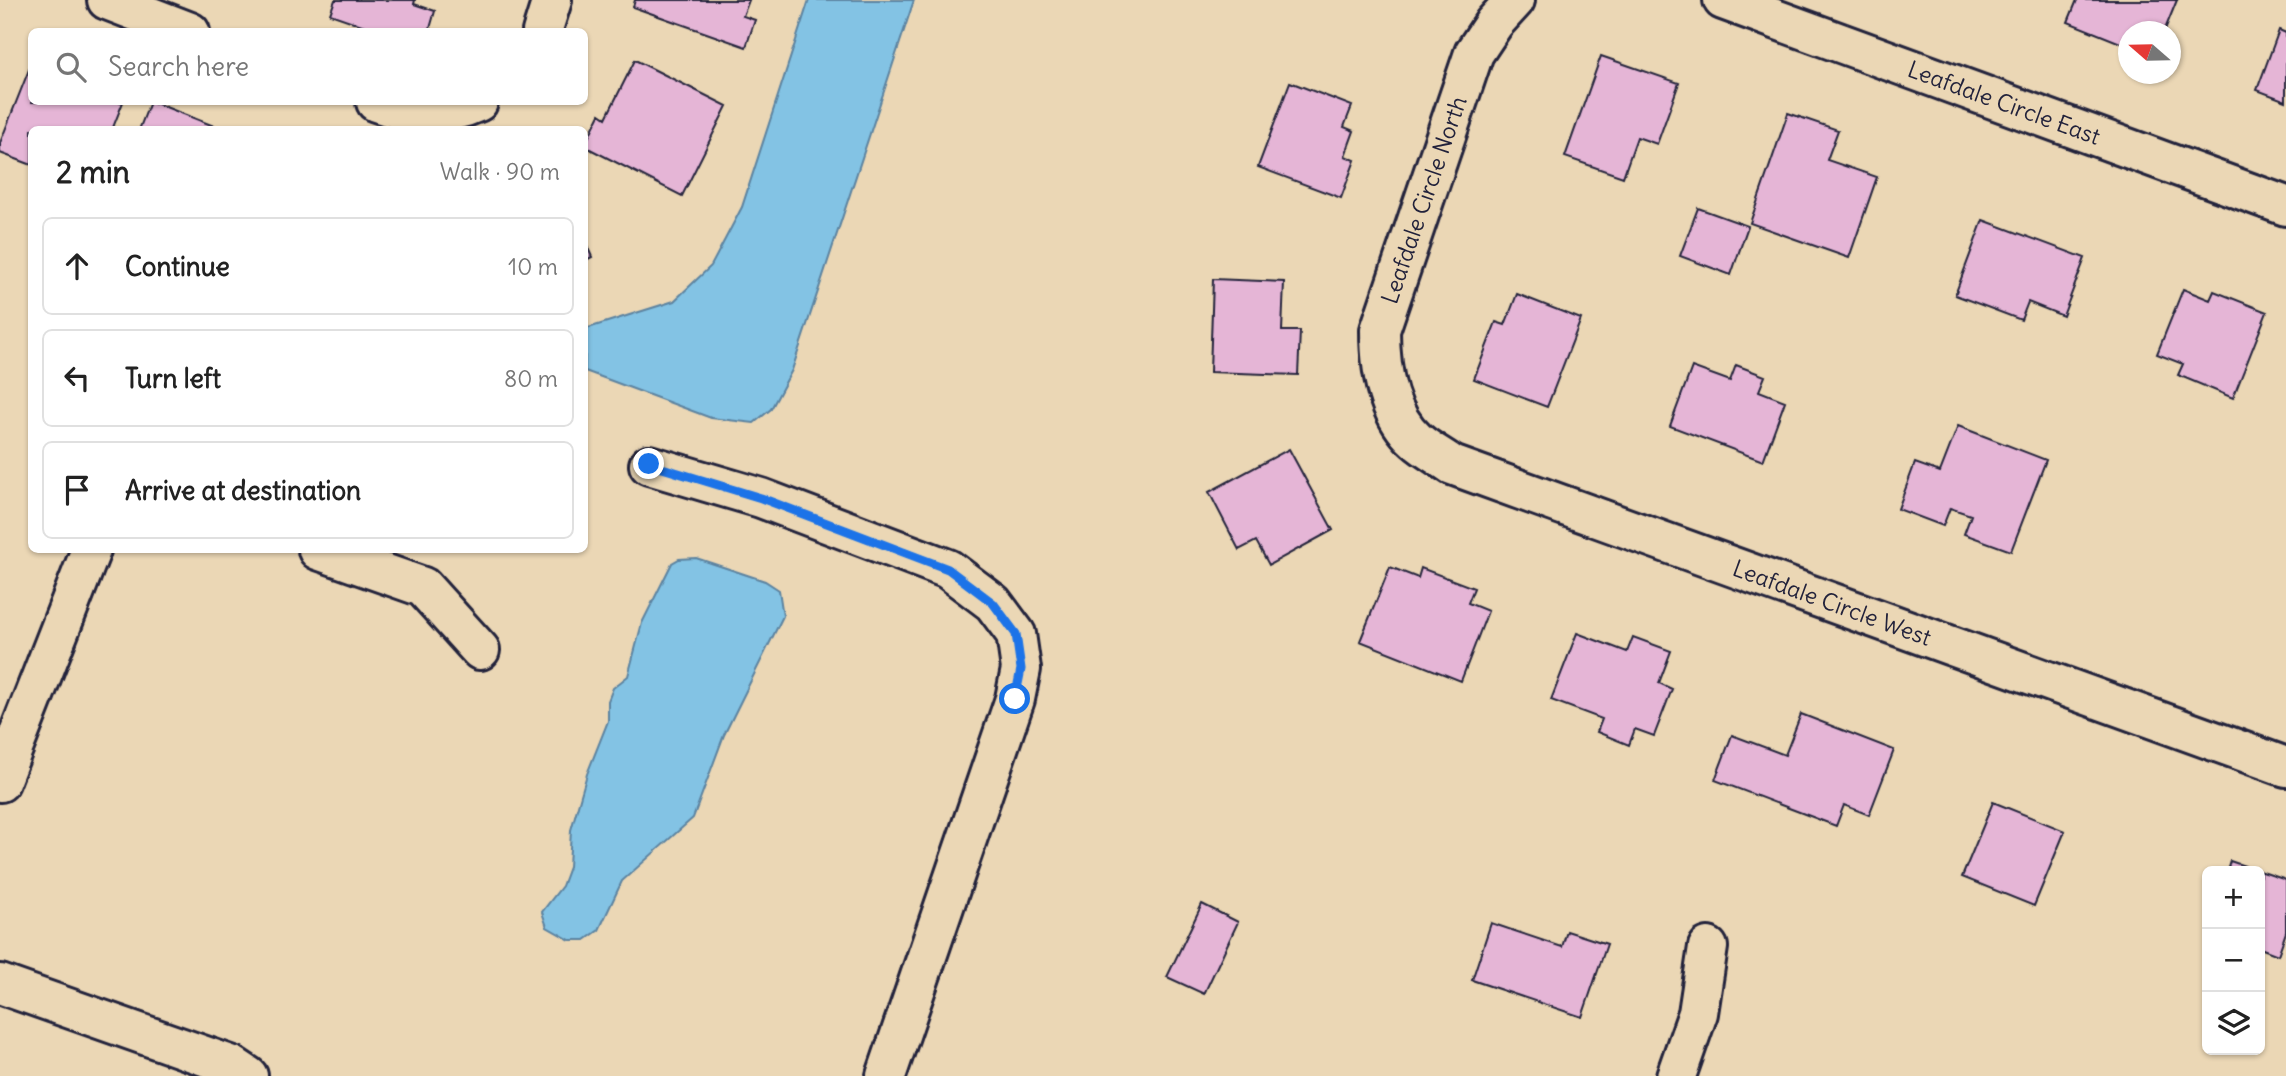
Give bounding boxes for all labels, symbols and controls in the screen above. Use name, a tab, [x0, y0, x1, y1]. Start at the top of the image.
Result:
north arrow	[2118, 21, 2181, 84]
search box	[28, 28, 588, 105]
icon: search	[52, 48, 90, 86]
text: Search here	[108, 50, 249, 83]
street label: Leafdale Circle East	[1904, 54, 2105, 151]
street label: Leafdale Circle North	[1374, 92, 1473, 307]
text: 2 min	[56, 153, 130, 191]
text: Walk · 90 m	[440, 157, 560, 186]
icon: ahead	[58, 247, 96, 285]
text: Continue	[125, 250, 230, 283]
text: 10 m	[508, 252, 558, 281]
icon: left	[58, 359, 96, 397]
text: Turn left	[125, 362, 221, 395]
text: 80 m	[504, 364, 558, 393]
route end	[633, 448, 664, 479]
icon: arrive	[58, 471, 96, 509]
text: Arrive at destination	[125, 474, 361, 507]
street label: Leafdale Circle West	[1729, 553, 1936, 652]
route start	[999, 683, 1030, 714]
map controls	[2202, 866, 2265, 1055]
button: +	[2202, 866, 2265, 929]
button: −	[2202, 929, 2265, 992]
button: layers	[2202, 992, 2265, 1055]

